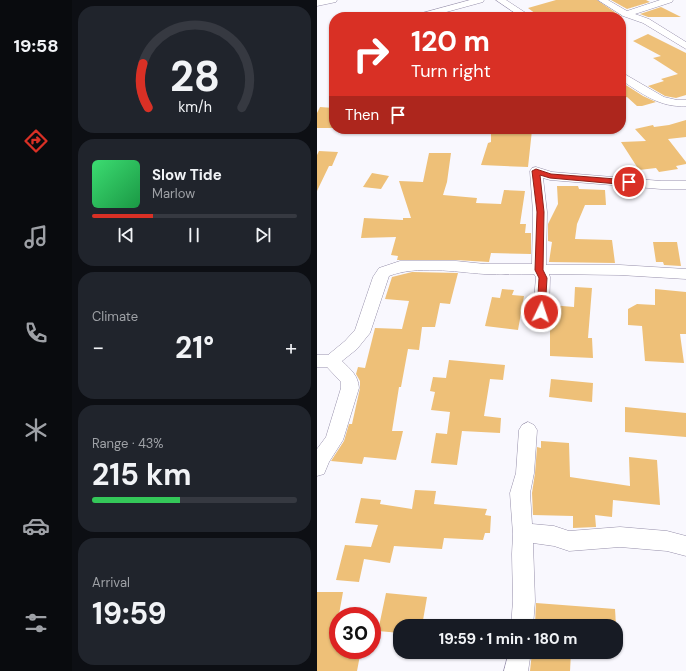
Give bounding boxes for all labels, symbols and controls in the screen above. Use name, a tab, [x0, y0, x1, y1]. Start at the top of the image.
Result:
text: 120 m	[411, 23, 490, 60]
icon: right	[345, 28, 397, 80]
text: 19:58	[13, 34, 59, 58]
text: 28	[169, 49, 220, 103]
text: Turn right	[411, 59, 491, 83]
text: km/h	[178, 97, 211, 115]
icon: arrive	[387, 104, 409, 126]
text: Then	[345, 105, 379, 125]
icon: directions	[22, 127, 50, 155]
text: Slow Tide	[152, 165, 222, 185]
pin	[612, 165, 646, 199]
icon: arrive	[618, 171, 640, 193]
text: Marlow	[152, 185, 195, 202]
icon: music	[22, 223, 50, 251]
icon: previous	[115, 224, 137, 246]
icon: pause	[183, 224, 205, 246]
icon: next	[252, 224, 274, 246]
position arrow	[520, 291, 562, 333]
text: Climate	[92, 308, 138, 325]
icon: phone	[22, 319, 50, 347]
text: 21°	[175, 328, 214, 367]
text: −	[92, 333, 104, 362]
text: +	[285, 333, 297, 362]
icon: climate	[22, 416, 50, 444]
text: Range · 43%	[92, 435, 164, 452]
text: 215 km	[92, 455, 192, 494]
icon: car	[22, 512, 50, 540]
text: Arrival	[92, 574, 130, 591]
text: 19:59	[92, 594, 167, 633]
speed limit sign: 30	[329, 607, 381, 659]
icon: filters	[22, 609, 50, 637]
text: 19:59 · 1 min · 180 m	[439, 629, 577, 649]

